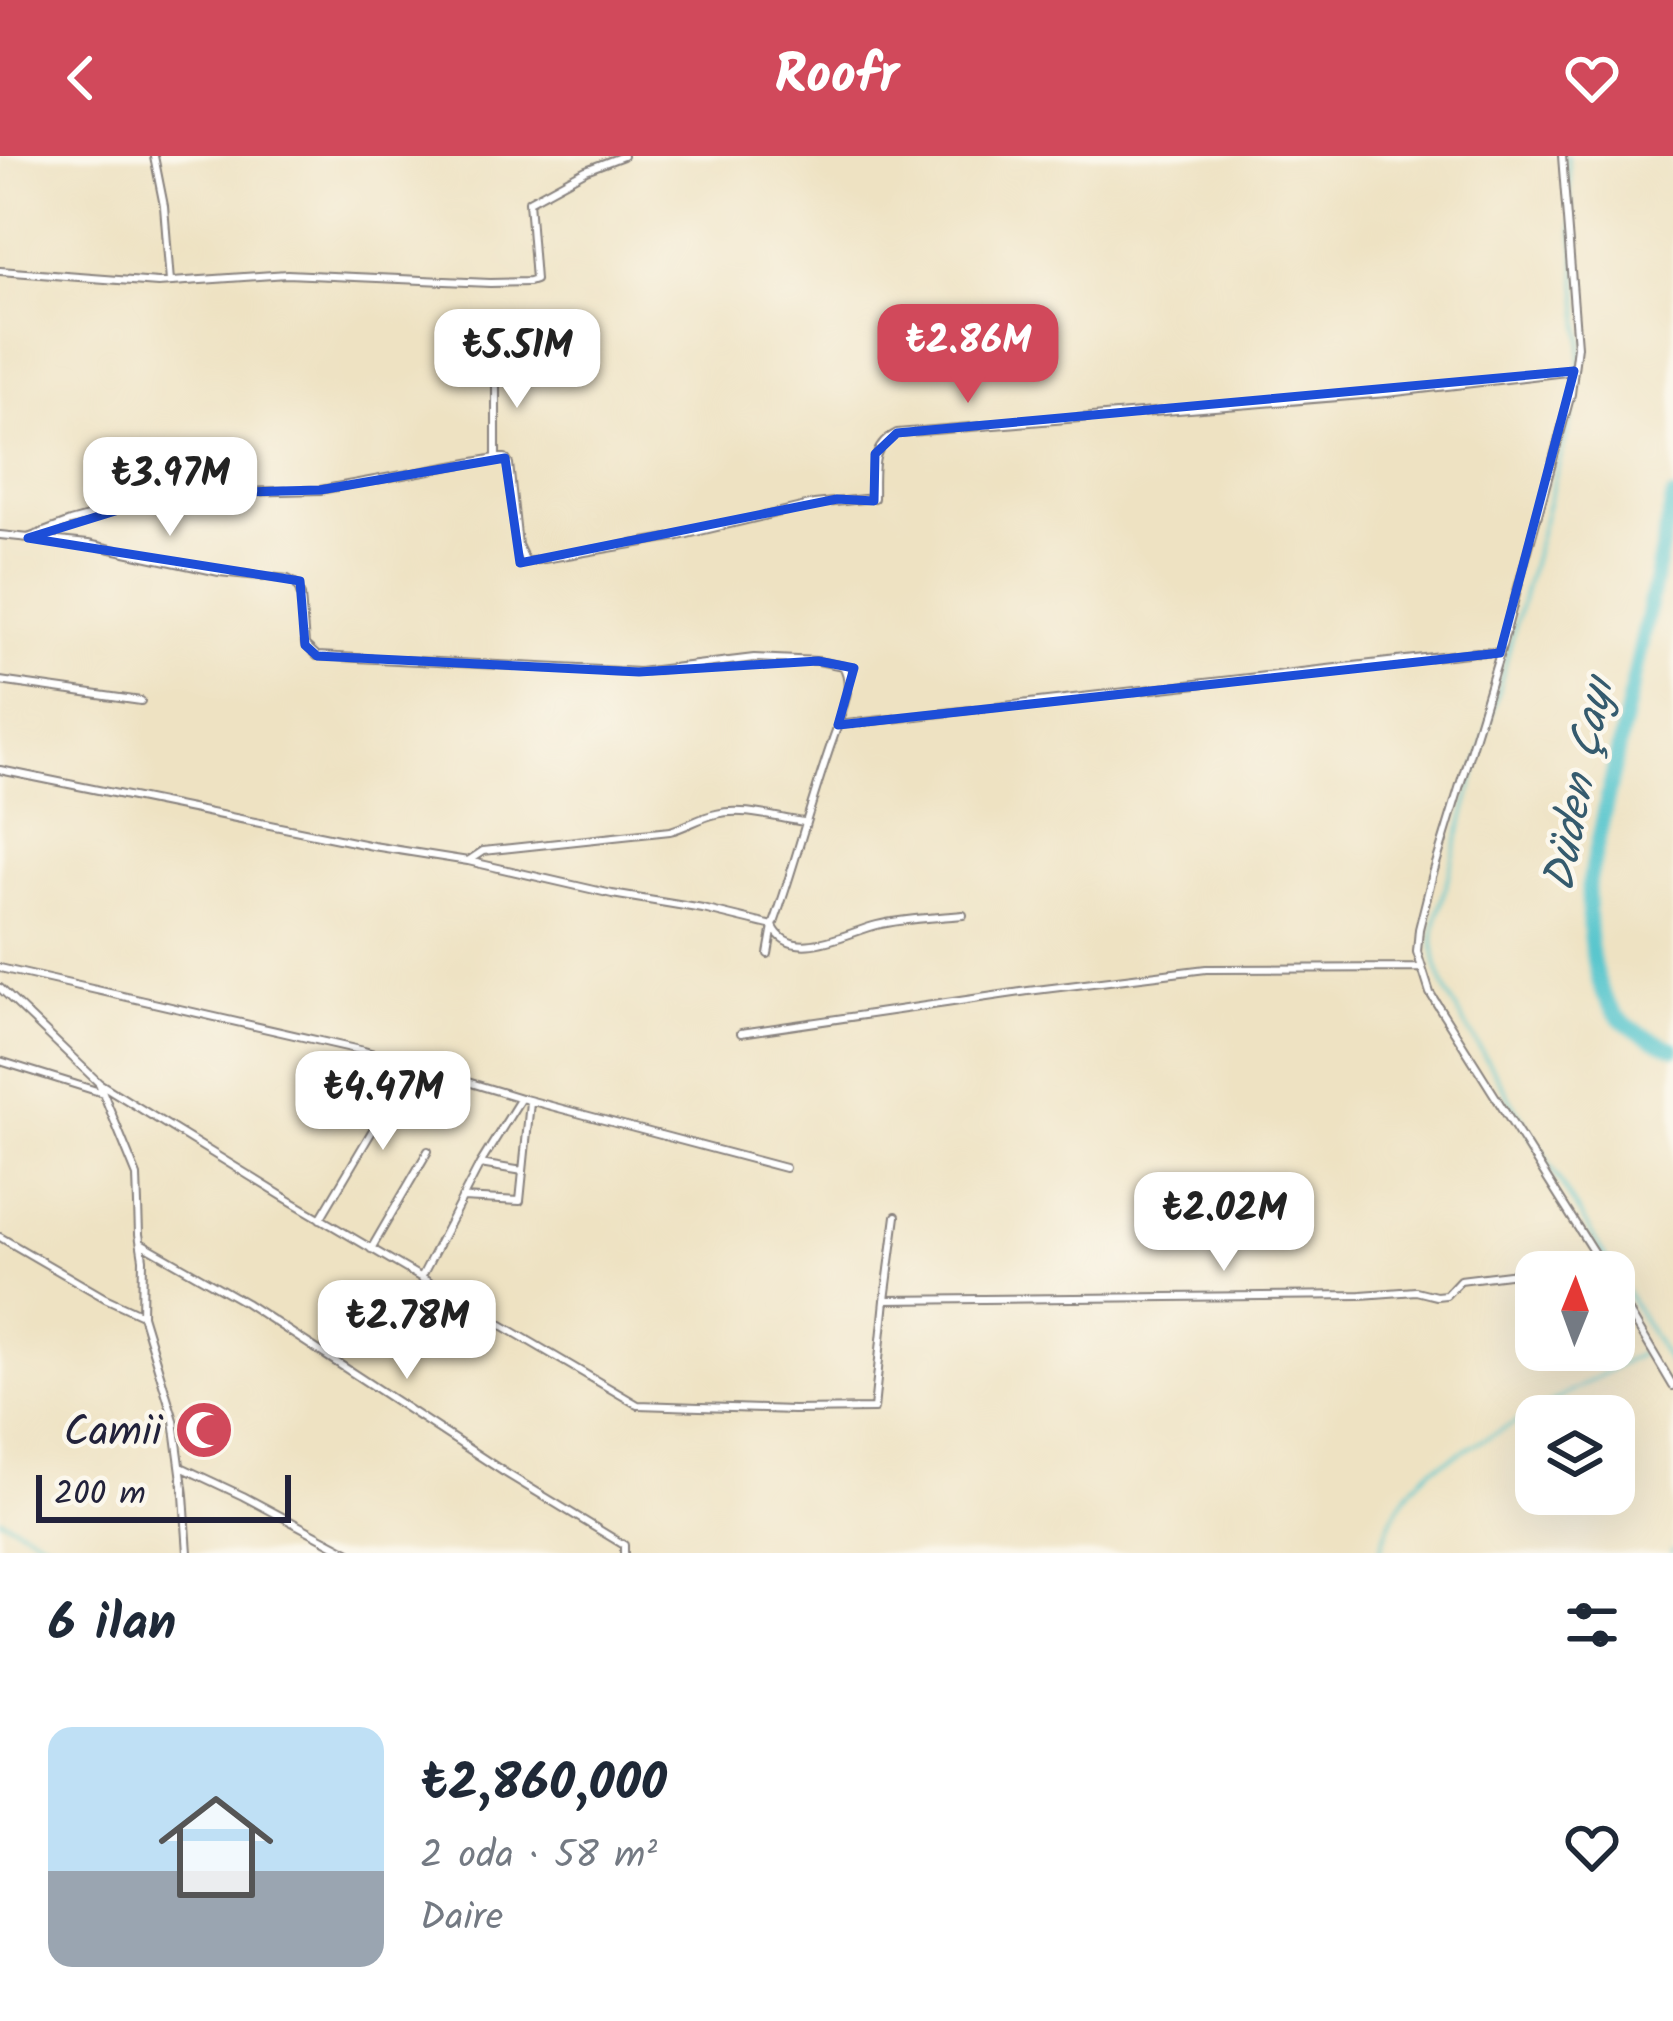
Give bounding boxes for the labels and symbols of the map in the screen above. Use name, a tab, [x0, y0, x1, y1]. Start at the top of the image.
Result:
pin: ₺2.86M	[870, 304, 1066, 406]
pin: ₺5.51M	[419, 309, 615, 411]
pin: ₺3.97M	[72, 437, 268, 539]
water label: Düden Çayı	[1525, 668, 1638, 898]
pin: ₺4.47M	[285, 1051, 481, 1153]
pin: ₺2.02M	[1126, 1172, 1322, 1274]
north arrow	[1515, 1251, 1635, 1371]
pin: ₺2.78M	[309, 1280, 505, 1382]
mosque icon: Camii	[173, 1399, 235, 1461]
place label: Camii	[64, 1400, 164, 1467]
scale bar	[36, 1469, 291, 1522]

